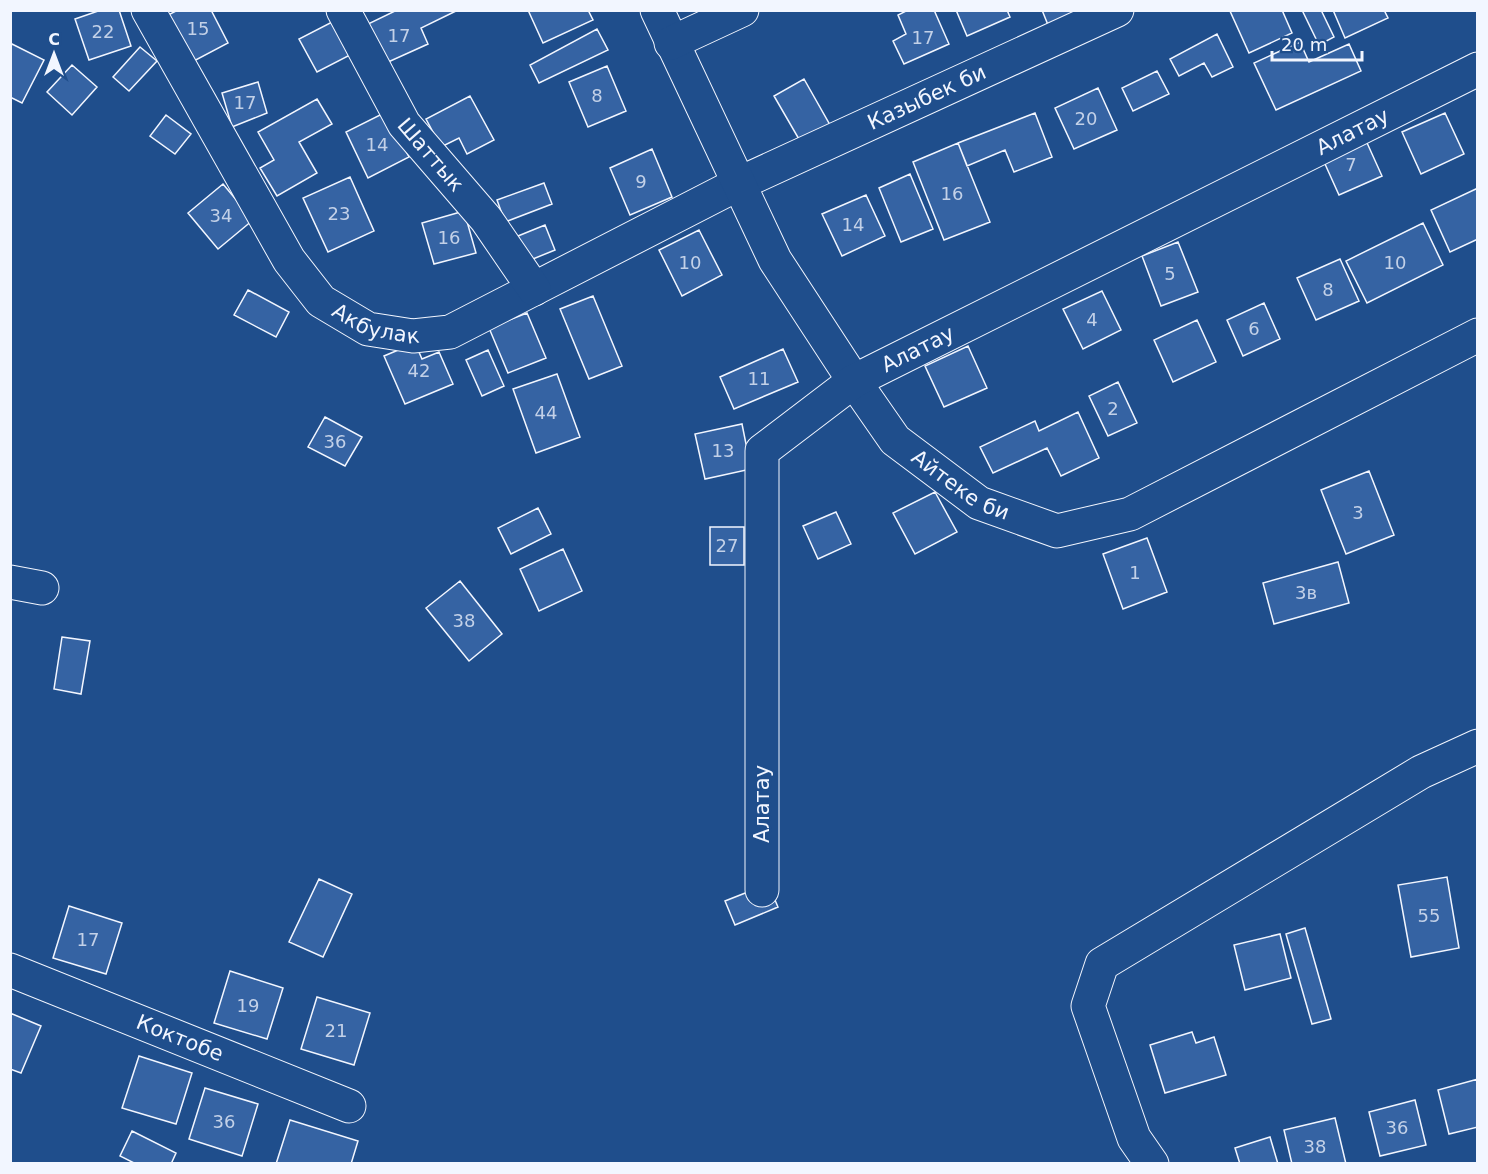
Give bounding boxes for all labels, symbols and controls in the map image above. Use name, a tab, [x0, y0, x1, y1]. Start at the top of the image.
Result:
house number: 15	[187, 18, 209, 39]
house number: 22	[92, 21, 114, 42]
north arrow	[24, 24, 84, 84]
scale bar	[1272, 24, 1362, 62]
house number: 17	[388, 25, 410, 46]
house number: 17	[912, 27, 934, 48]
text: С	[48, 30, 60, 49]
text: 20 m	[1281, 34, 1327, 55]
street label: Казыбек би	[864, 60, 990, 135]
house number: 8	[591, 85, 603, 106]
house number: 17	[234, 92, 256, 113]
street label: Алатау	[1312, 103, 1393, 160]
house number: 20	[1075, 108, 1097, 129]
street label: Шаттык	[392, 113, 469, 196]
house number: 14	[366, 134, 388, 155]
house number: 7	[1345, 154, 1357, 175]
house number: 9	[635, 171, 647, 192]
house number: 16	[941, 183, 963, 204]
house number: 23	[328, 203, 350, 224]
house number: 34	[210, 205, 232, 226]
house number: 14	[842, 214, 864, 235]
house number: 16	[438, 227, 460, 248]
house number: 10	[679, 252, 701, 273]
house number: 10	[1384, 252, 1406, 273]
house number: 5	[1164, 263, 1176, 284]
house number: 8	[1322, 279, 1334, 300]
street label: Акбулак	[328, 298, 421, 349]
house number: 4	[1086, 309, 1098, 330]
house number: 6	[1248, 318, 1260, 339]
street label: Алатау	[878, 321, 958, 377]
house number: 42	[408, 360, 430, 381]
house number: 11	[748, 368, 770, 389]
house number: 2	[1107, 398, 1119, 419]
house number: 44	[535, 402, 557, 423]
house number: 36	[324, 431, 346, 452]
house number: 13	[712, 440, 734, 461]
street label: Айтеке би	[907, 445, 1012, 525]
house number: 3	[1352, 502, 1364, 523]
house number: 27	[716, 535, 738, 556]
house number: 1	[1129, 562, 1141, 583]
house number: 3в	[1295, 582, 1317, 603]
house number: 38	[453, 610, 475, 631]
street label: Алатау	[750, 765, 774, 843]
house number: 55	[1418, 905, 1440, 926]
house number: 17	[77, 929, 99, 950]
house number: 19	[237, 995, 259, 1016]
street label: Коктобе	[133, 1010, 227, 1066]
house number: 21	[325, 1020, 347, 1041]
house number: 36	[213, 1111, 235, 1132]
house number: 36	[1386, 1117, 1408, 1138]
house number: 38	[1304, 1136, 1326, 1157]

